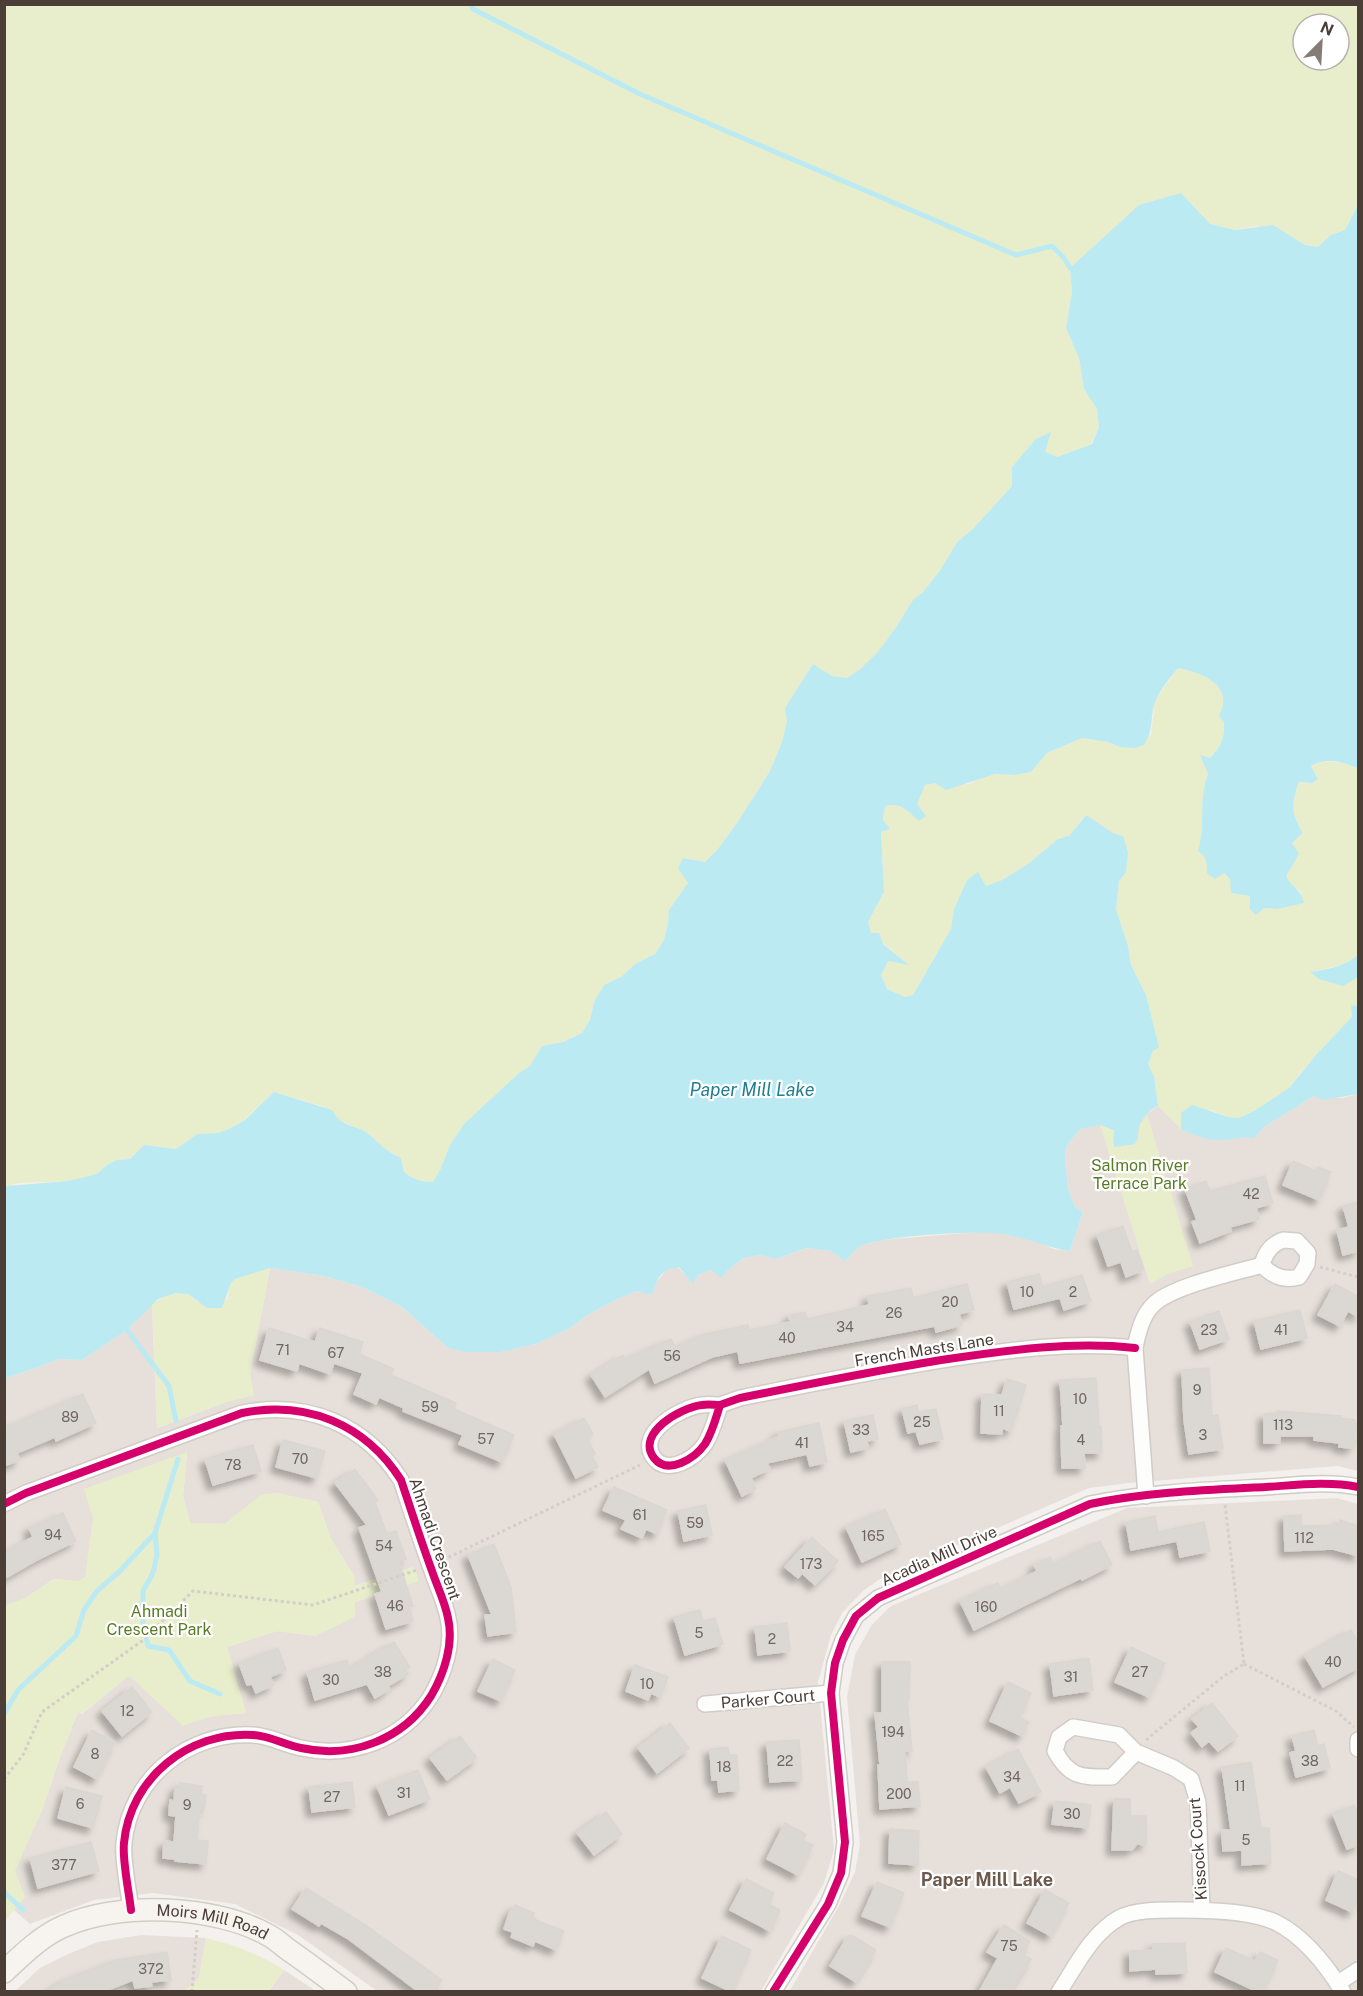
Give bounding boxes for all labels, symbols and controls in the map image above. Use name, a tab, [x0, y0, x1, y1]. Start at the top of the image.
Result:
north arrow	[1291, 12, 1351, 72]
text: N	[1317, 18, 1336, 40]
water label: Paper Mill Lake	[690, 1079, 815, 1100]
park label: Salmon River Terrace Park	[1091, 1156, 1189, 1193]
house number: 42	[1242, 1186, 1260, 1202]
house number: 10	[1020, 1284, 1034, 1300]
house number: 2	[1069, 1284, 1077, 1300]
house number: 20	[942, 1294, 958, 1310]
house number: 26	[885, 1305, 903, 1321]
house number: 34	[836, 1319, 854, 1335]
house number: 23	[1200, 1322, 1218, 1338]
house number: 41	[1274, 1322, 1288, 1338]
house number: 40	[778, 1330, 796, 1346]
street label: French Masts Lane	[853, 1330, 995, 1370]
house number: 71	[276, 1342, 290, 1358]
house number: 67	[328, 1345, 344, 1361]
house number: 56	[663, 1348, 681, 1364]
house number: 9	[1193, 1382, 1202, 1398]
house number: 10	[1073, 1391, 1087, 1407]
house number: 59	[421, 1399, 439, 1415]
house number: 11	[993, 1403, 1005, 1419]
house number: 89	[61, 1409, 79, 1425]
house number: 25	[913, 1414, 931, 1430]
house number: 113	[1273, 1417, 1293, 1433]
house number: 33	[852, 1422, 870, 1438]
house number: 3	[1199, 1427, 1208, 1443]
house number: 57	[477, 1431, 495, 1447]
house number: 4	[1077, 1432, 1086, 1448]
house number: 41	[795, 1435, 809, 1451]
house number: 70	[292, 1451, 308, 1467]
house number: 78	[224, 1457, 242, 1473]
street label: Ahmadi Crescent	[405, 1475, 465, 1603]
house number: 61	[633, 1507, 647, 1523]
house number: 59	[686, 1515, 704, 1531]
street label: Acadia Mill Drive	[878, 1522, 1000, 1590]
house number: 94	[44, 1527, 62, 1543]
house number: 165	[861, 1528, 885, 1544]
house number: 112	[1294, 1530, 1314, 1546]
house number: 54	[375, 1538, 393, 1554]
house number: 173	[800, 1556, 823, 1572]
house number: 46	[386, 1598, 404, 1614]
house number: 160	[975, 1599, 997, 1615]
park label: Ahmadi Crescent Park	[106, 1602, 212, 1639]
house number: 5	[695, 1625, 704, 1641]
house number: 2	[768, 1631, 776, 1647]
house number: 40	[1324, 1654, 1342, 1670]
house number: 38	[374, 1664, 392, 1680]
house number: 27	[1132, 1664, 1148, 1680]
house number: 31	[1064, 1669, 1078, 1685]
house number: 30	[322, 1672, 340, 1688]
house number: 10	[640, 1676, 654, 1692]
street label: Parker Court	[720, 1685, 816, 1713]
house number: 12	[120, 1703, 134, 1719]
house number: 194	[881, 1724, 905, 1740]
house number: 8	[90, 1746, 100, 1762]
house number: 22	[777, 1753, 793, 1769]
house number: 38	[1301, 1753, 1319, 1769]
house number: 18	[717, 1759, 731, 1775]
house number: 34	[1003, 1769, 1021, 1785]
house number: 11	[1234, 1778, 1246, 1794]
house number: 31	[397, 1785, 411, 1801]
house number: 200	[886, 1786, 912, 1802]
house number: 27	[324, 1789, 340, 1805]
house number: 6	[76, 1796, 85, 1812]
house number: 9	[183, 1797, 192, 1813]
street label: Kissock Court	[1185, 1797, 1211, 1901]
house number: 30	[1063, 1806, 1081, 1822]
house number: 5	[1242, 1832, 1251, 1848]
house number: 377	[51, 1857, 77, 1873]
district label: Paper Mill Lake	[921, 1869, 1053, 1890]
street label: Moirs Mill Road	[156, 1900, 272, 1943]
house number: 75	[1000, 1938, 1018, 1954]
house number: 372	[138, 1961, 164, 1977]

